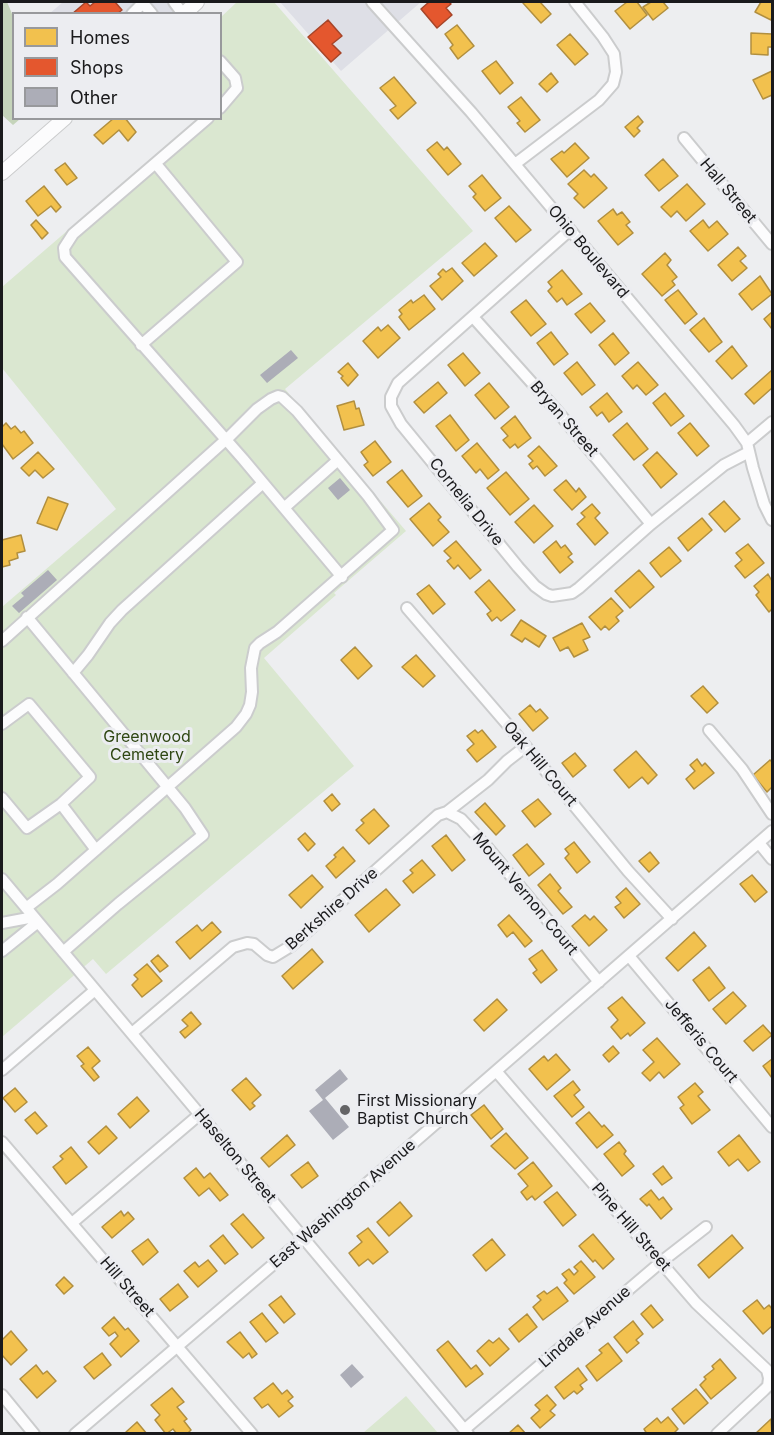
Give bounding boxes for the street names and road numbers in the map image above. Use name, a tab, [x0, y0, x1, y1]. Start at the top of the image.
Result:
street label: Hall Street	[695, 155, 761, 227]
street label: Ohio Boulevard	[544, 202, 632, 302]
street label: Bryan Street	[526, 377, 602, 461]
street label: Cornelia Drive	[425, 454, 507, 550]
street label: Oak Hill Court	[499, 718, 581, 810]
street label: Mount Vernon Court	[468, 829, 582, 959]
street label: Berkshire Drive	[282, 864, 382, 954]
street label: Jefferis Court	[660, 995, 742, 1087]
street label: Haselton Street	[190, 1105, 280, 1207]
street label: East Washington Avenue	[266, 1136, 420, 1272]
street label: Pine Hill Street	[587, 1179, 675, 1275]
street label: Hill Street	[96, 1253, 158, 1321]
street label: Lindale Avenue	[535, 1282, 635, 1372]

